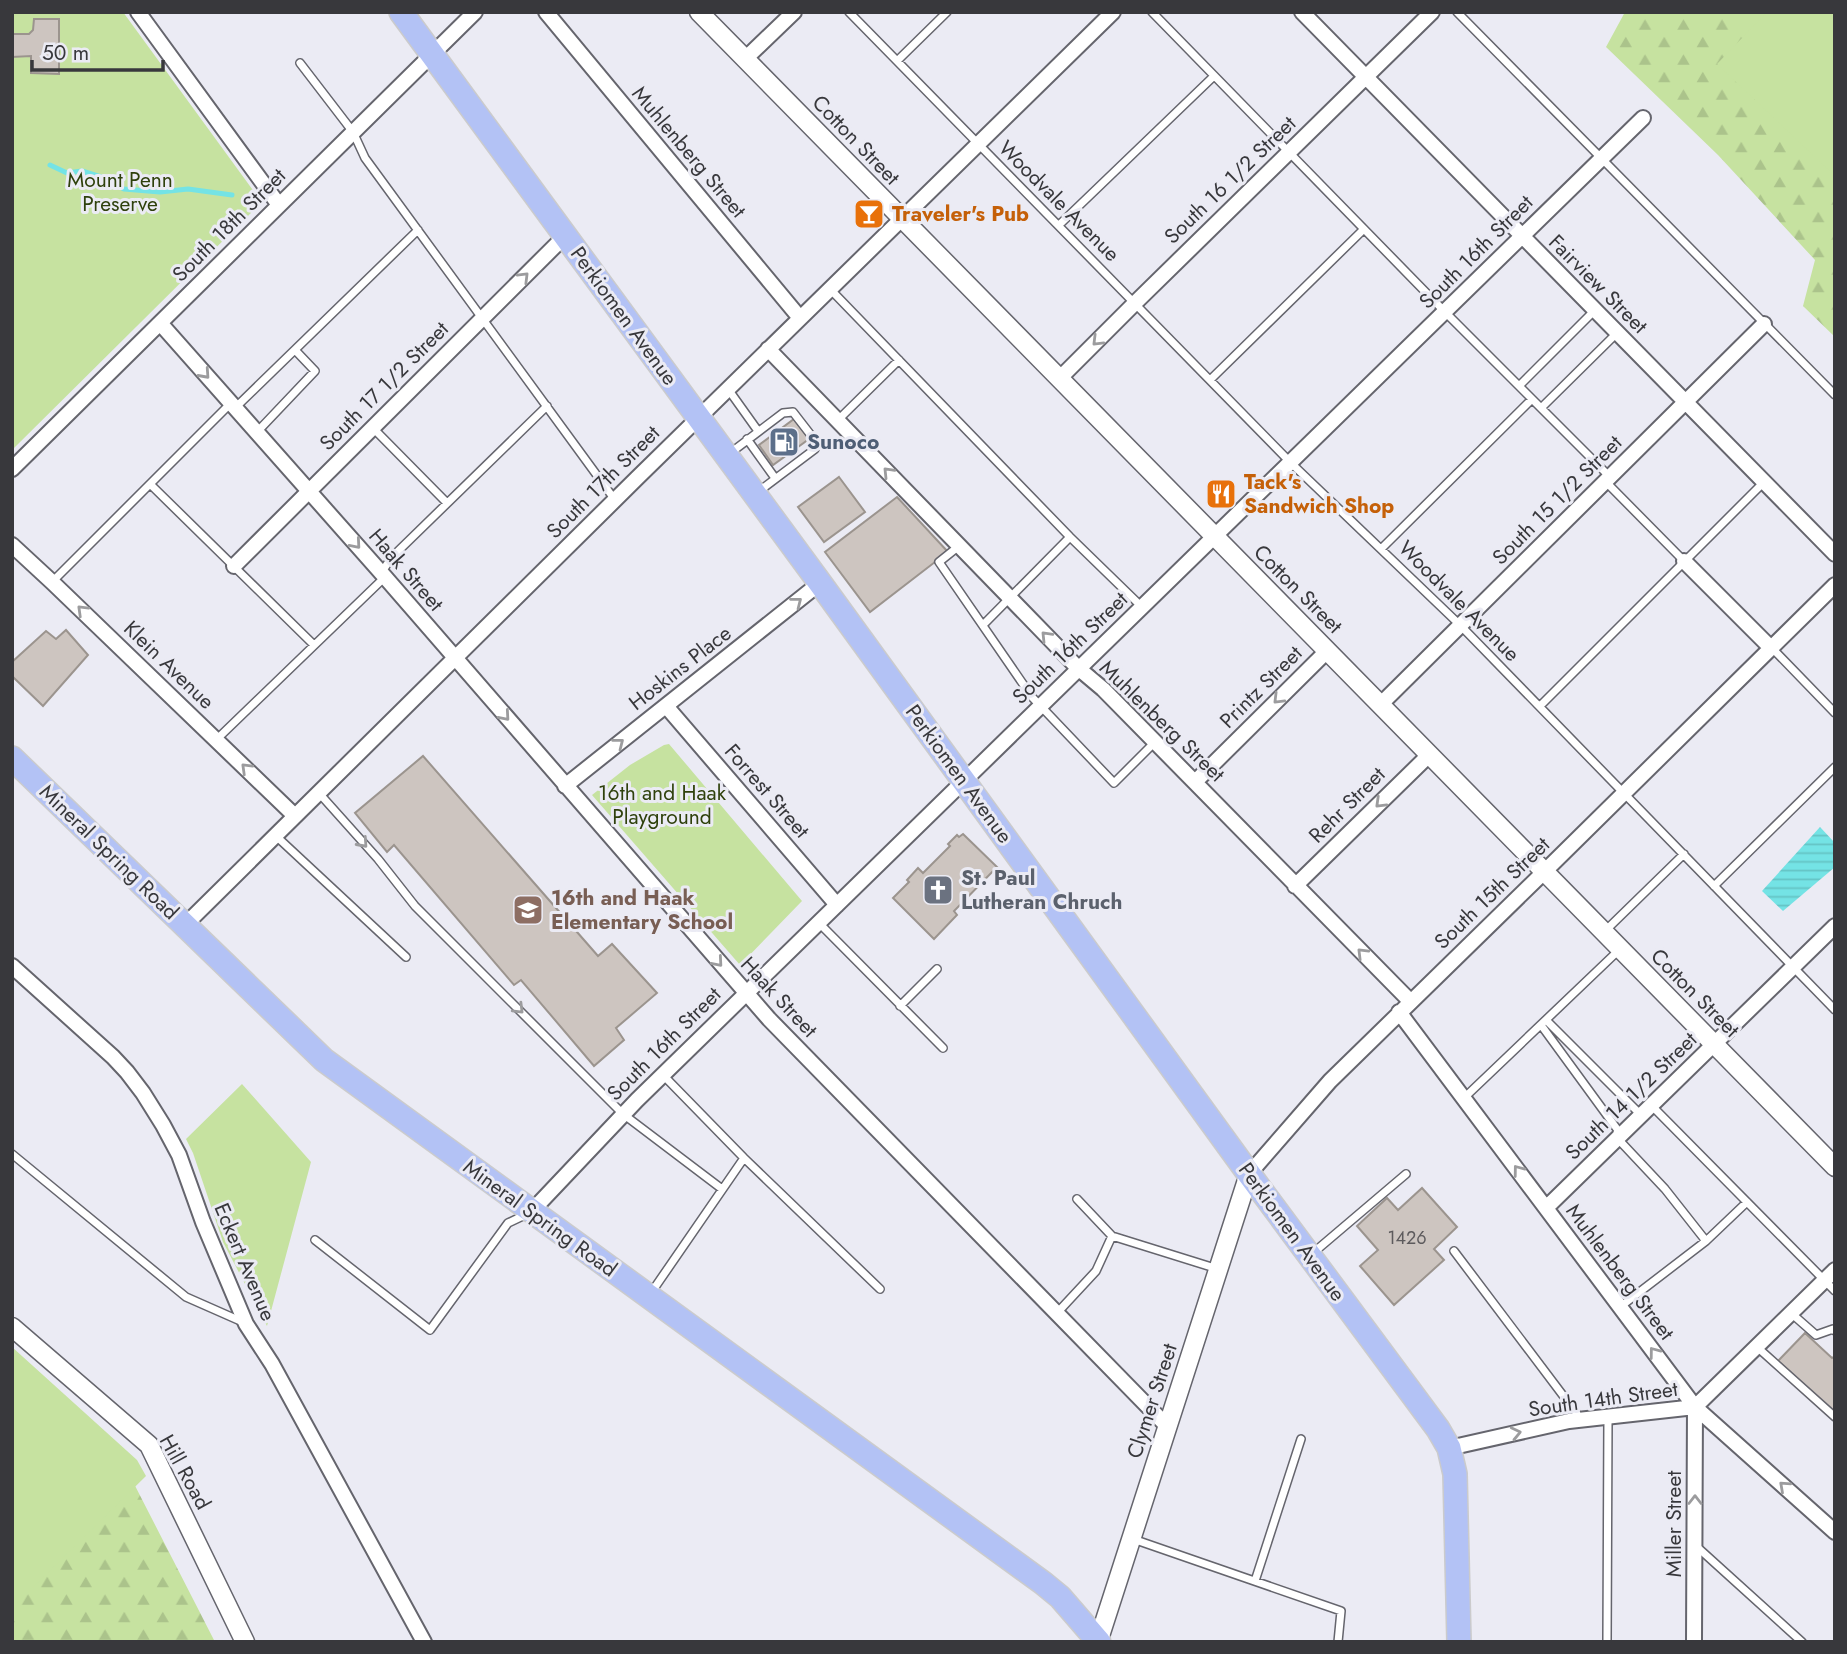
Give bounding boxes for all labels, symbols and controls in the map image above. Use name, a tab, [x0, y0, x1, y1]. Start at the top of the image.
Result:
scale bar	[32, 28, 163, 72]
text: 50 m	[42, 38, 89, 68]
street label: Muhlenberg Street	[625, 80, 753, 224]
street label: Cotton Street	[805, 88, 907, 192]
street label: South 16 1/2 Street	[1157, 109, 1303, 251]
street label: Woodvale Avenue	[992, 134, 1127, 269]
street label: South 18th Street	[165, 161, 293, 289]
park label: Mount Penn Preserve	[67, 165, 173, 219]
street label: South 16th Street	[1412, 188, 1540, 316]
bar icon: Traveler's Pub	[852, 197, 886, 231]
place label: Traveler's Pub	[892, 199, 1029, 229]
street label: Fairview Street	[1542, 228, 1654, 340]
street label: Perkiomen Avenue	[563, 240, 685, 392]
one-way arrow	[516, 273, 529, 286]
street label: South 17 1/2 Street	[313, 315, 455, 457]
one-way arrow	[1093, 333, 1105, 345]
one-way arrow	[197, 366, 209, 379]
street label: South 17th Street	[540, 419, 666, 545]
fuel station icon: Sunoco	[767, 425, 801, 459]
place label: Sunoco	[807, 427, 879, 457]
street label: South 15 1/2 Street	[1485, 428, 1629, 572]
one-way arrow	[883, 467, 896, 480]
place label: Tack's Sandwich Shop	[1244, 467, 1394, 521]
restaurant icon: Tack's Sandwich Shop	[1204, 477, 1238, 511]
street label: Haak Street	[362, 522, 450, 618]
street label: Woodvale Avenue	[1392, 534, 1527, 669]
one-way arrow	[348, 536, 360, 549]
street label: Cotton Street	[1247, 538, 1349, 640]
street label: South 16th Street	[1005, 585, 1135, 711]
one-way arrow	[789, 597, 801, 610]
one-way arrow	[77, 606, 90, 619]
street label: Klein Avenue	[117, 614, 221, 716]
street label: Hoskins Place	[622, 618, 738, 718]
one-way arrow	[1042, 631, 1055, 644]
street label: Printz Street	[1213, 639, 1309, 735]
street label: Muhlenberg Street	[1093, 653, 1231, 789]
one-way arrow	[1274, 690, 1287, 703]
street label: Perkiomen Avenue	[898, 698, 1020, 850]
one-way arrow	[497, 708, 509, 721]
street label: Forrest Street	[718, 737, 816, 845]
one-way arrow	[611, 739, 623, 752]
street label: Rehr Street	[1302, 760, 1392, 850]
one-way arrow	[241, 764, 254, 777]
street label: Mineral Spring Road	[33, 777, 185, 927]
park label: 16th and Haak Playground	[598, 778, 727, 832]
one-way arrow	[1375, 794, 1388, 807]
street label: South 15th Street	[1428, 830, 1556, 956]
one-way arrow	[355, 835, 368, 848]
place label: St. Paul Lutheran Chruch	[961, 863, 1122, 917]
church icon: St. Paul Lutheran Chruch	[921, 873, 955, 907]
place label: 16th and Haak Elementary School	[551, 883, 733, 937]
school or university icon: 16th and Haak Elementary School	[511, 893, 545, 927]
street label: Cotton Street	[1644, 942, 1746, 1044]
one-way arrow	[1358, 949, 1370, 961]
street label: Haak Street	[734, 950, 824, 1044]
one-way arrow	[710, 954, 723, 967]
street label: South 16th Street	[600, 980, 728, 1108]
one-way arrow	[510, 1000, 523, 1013]
street label: South 14 1/2 Street	[1558, 1025, 1704, 1167]
street label: Mineral Spring Road	[457, 1152, 623, 1284]
street label: Perkiomen Avenue	[1231, 1156, 1353, 1308]
one-way arrow	[1514, 1165, 1526, 1178]
street label: Eckert Avenue	[207, 1198, 283, 1326]
street label: Muhlenberg Street	[1559, 1198, 1681, 1346]
house number: 1426	[1387, 1225, 1427, 1251]
street label: Clymer Street	[1119, 1340, 1185, 1462]
one-way arrow	[1650, 1347, 1663, 1360]
street label: South 14th Street	[1526, 1374, 1680, 1424]
one-way arrow	[1510, 1427, 1522, 1442]
street label: Hill Road	[152, 1429, 218, 1515]
street label: Miller Street	[1659, 1471, 1689, 1577]
one-way arrow	[1779, 1482, 1792, 1495]
one-way arrow	[1687, 1494, 1703, 1505]

